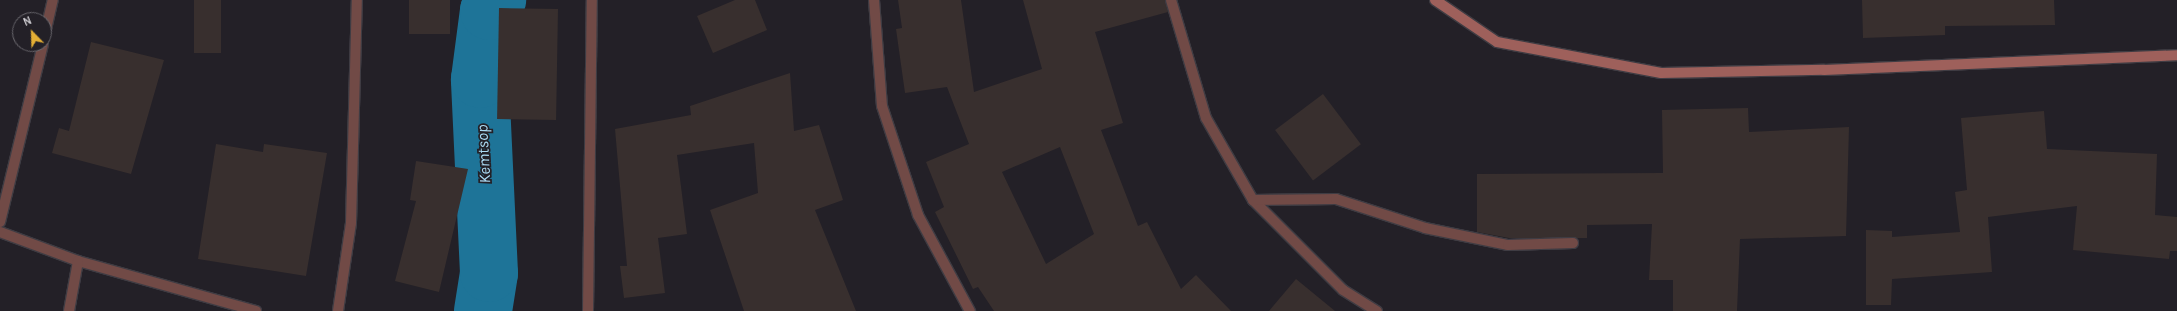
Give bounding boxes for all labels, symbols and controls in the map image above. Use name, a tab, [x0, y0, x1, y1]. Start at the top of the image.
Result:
north arrow	[12, 12, 52, 52]
text: N	[21, 14, 34, 29]
water label: Kemtsop	[473, 124, 495, 184]

